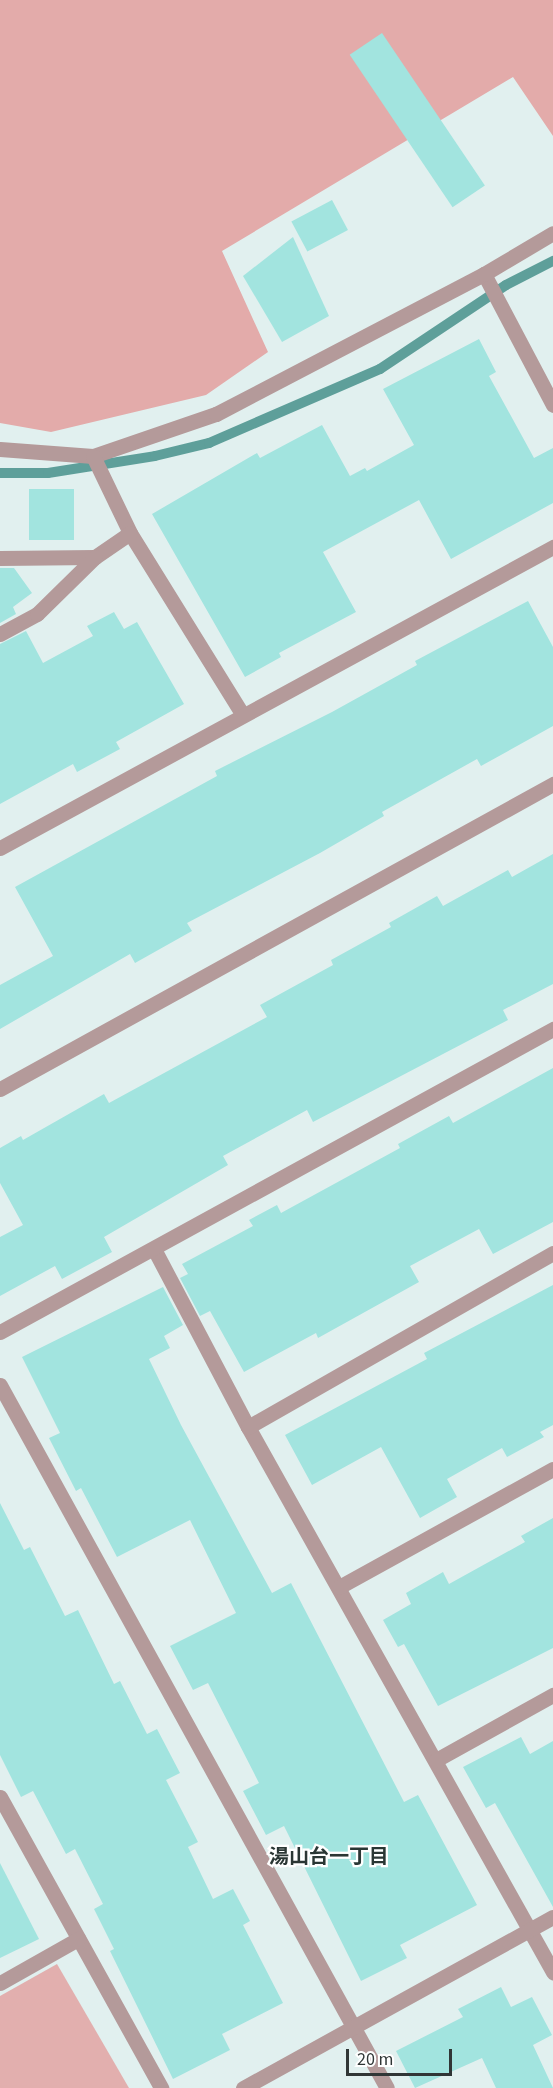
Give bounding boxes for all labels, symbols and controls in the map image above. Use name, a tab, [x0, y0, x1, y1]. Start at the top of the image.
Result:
district label: 湯山台一丁目	[269, 1845, 389, 1869]
scale bar	[349, 2037, 456, 2075]
text: 20 m	[357, 2047, 393, 2072]

